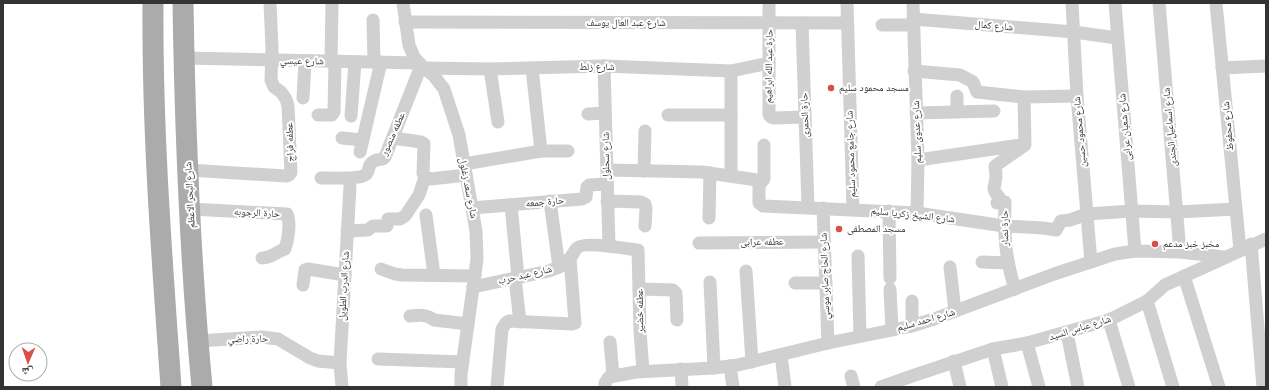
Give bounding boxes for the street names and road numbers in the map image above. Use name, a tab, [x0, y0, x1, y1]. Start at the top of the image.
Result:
street label: شارع عبد العال يوسف	[586, 17, 666, 29]
street label: شارع كمال	[974, 18, 1014, 34]
street label: حارة عبد الله ابراهيم	[762, 28, 777, 103]
street label: شارع عيسي	[280, 55, 324, 69]
street label: شارع زلط	[579, 61, 615, 73]
street label: شارع اسماعيل الجندى	[1161, 87, 1179, 167]
street label: حارة الحمرى	[798, 92, 812, 138]
street label: شارع شعبان عرابى	[1116, 93, 1134, 161]
street label: شارع محمود حسين	[1071, 96, 1089, 168]
street label: شارع عدوى سليم	[910, 100, 925, 164]
street label: شارع محفوظ	[1220, 101, 1236, 151]
street label: عطفه منصور	[378, 110, 408, 158]
street label: شارع جامع محمود سليم	[843, 110, 860, 198]
street label: عطفه فراج	[283, 122, 297, 162]
street label: شارع سحلول	[600, 132, 612, 180]
street label: شارع سعد زغلول	[456, 157, 480, 220]
street label: شارع البحر الاعظم	[182, 161, 199, 229]
street label: حارة جمعه	[525, 194, 565, 210]
street label: شارع الشيخ زكريا سليم	[870, 205, 956, 226]
street label: حارة الرجوبه	[234, 206, 281, 220]
street label: حارة نصار	[999, 209, 1011, 247]
street label: شارع الحاج صابر موسي	[817, 232, 834, 320]
street label: عطفه عرابى	[740, 236, 784, 248]
street label: شارع الدرب الطويل	[336, 250, 352, 321]
street label: شارع عبد حرب	[497, 263, 554, 287]
street label: عطفه خضير	[634, 289, 646, 334]
street label: شارع احمد سليم	[896, 306, 957, 335]
street label: شارع عباس السيد	[1047, 313, 1113, 343]
street label: حارة راضي	[228, 333, 269, 347]

